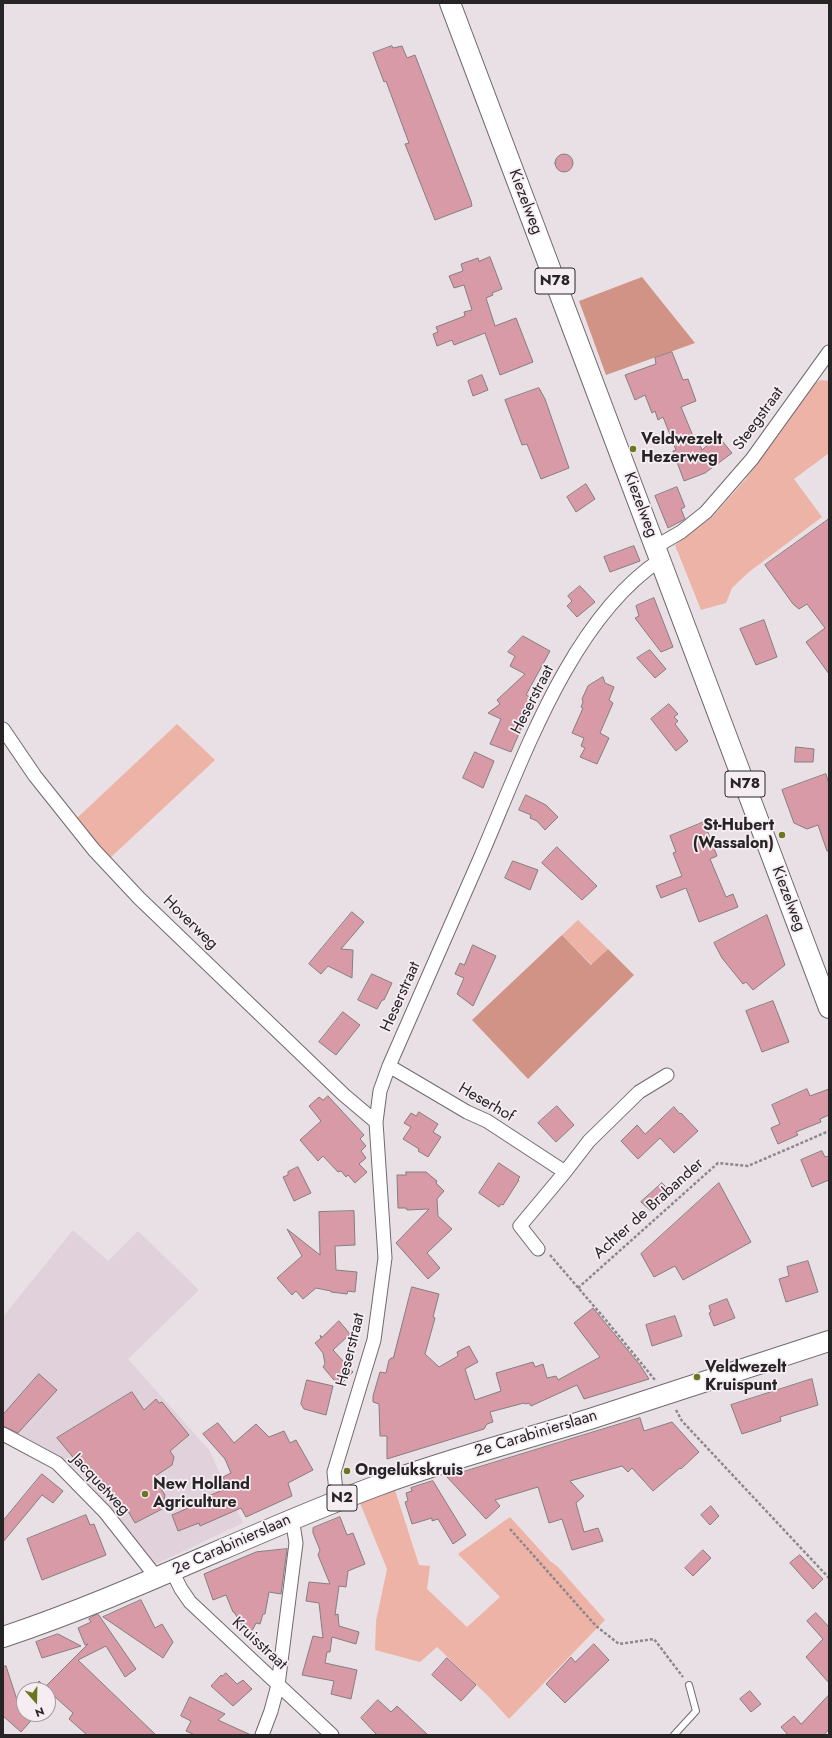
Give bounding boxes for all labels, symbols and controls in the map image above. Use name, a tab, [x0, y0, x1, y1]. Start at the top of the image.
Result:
street label: Kiezelweg	[504, 167, 546, 237]
road number: N78	[535, 268, 575, 294]
street label: Steegstraat	[730, 384, 788, 454]
place label: Veldwezelt Hezerweg	[641, 430, 722, 468]
marker: Veldwezelt Hezerweg	[628, 444, 638, 454]
street label: Kiezelweg	[619, 470, 661, 540]
street label: Heserstraat	[507, 662, 559, 738]
road number: N78	[725, 771, 765, 797]
place label: St-Hubert (Wassalon)	[693, 816, 774, 854]
marker: St-Hubert (Wassalon)	[777, 830, 787, 840]
street label: Kiezelweg	[767, 864, 809, 934]
street label: Hoverweg	[159, 892, 221, 954]
street label: Heserstraat	[377, 959, 425, 1035]
street label: Heserhof	[455, 1079, 517, 1127]
street label: Achter de Brabander	[590, 1155, 708, 1263]
street label: Heserstraat	[333, 1311, 369, 1389]
place label: Veldwezelt Kruispunt	[705, 1358, 786, 1396]
marker: Veldwezelt Kruispunt	[692, 1372, 702, 1382]
street label: 2e Carabinierslaan	[472, 1406, 600, 1462]
street label: Jacquetweg	[67, 1450, 133, 1520]
place label: Ongelukskruis	[355, 1461, 463, 1481]
marker: Ongelukskruis	[342, 1466, 352, 1476]
place label: New Holland Agriculture	[153, 1475, 250, 1513]
road number: N2	[327, 1485, 357, 1511]
marker: New Holland Agriculture	[140, 1489, 150, 1499]
street label: 2e Carabinierslaan	[170, 1510, 294, 1580]
street label: Kruisstraat	[227, 1614, 291, 1674]
north arrow	[16, 1682, 56, 1722]
text: N	[33, 1703, 47, 1721]

